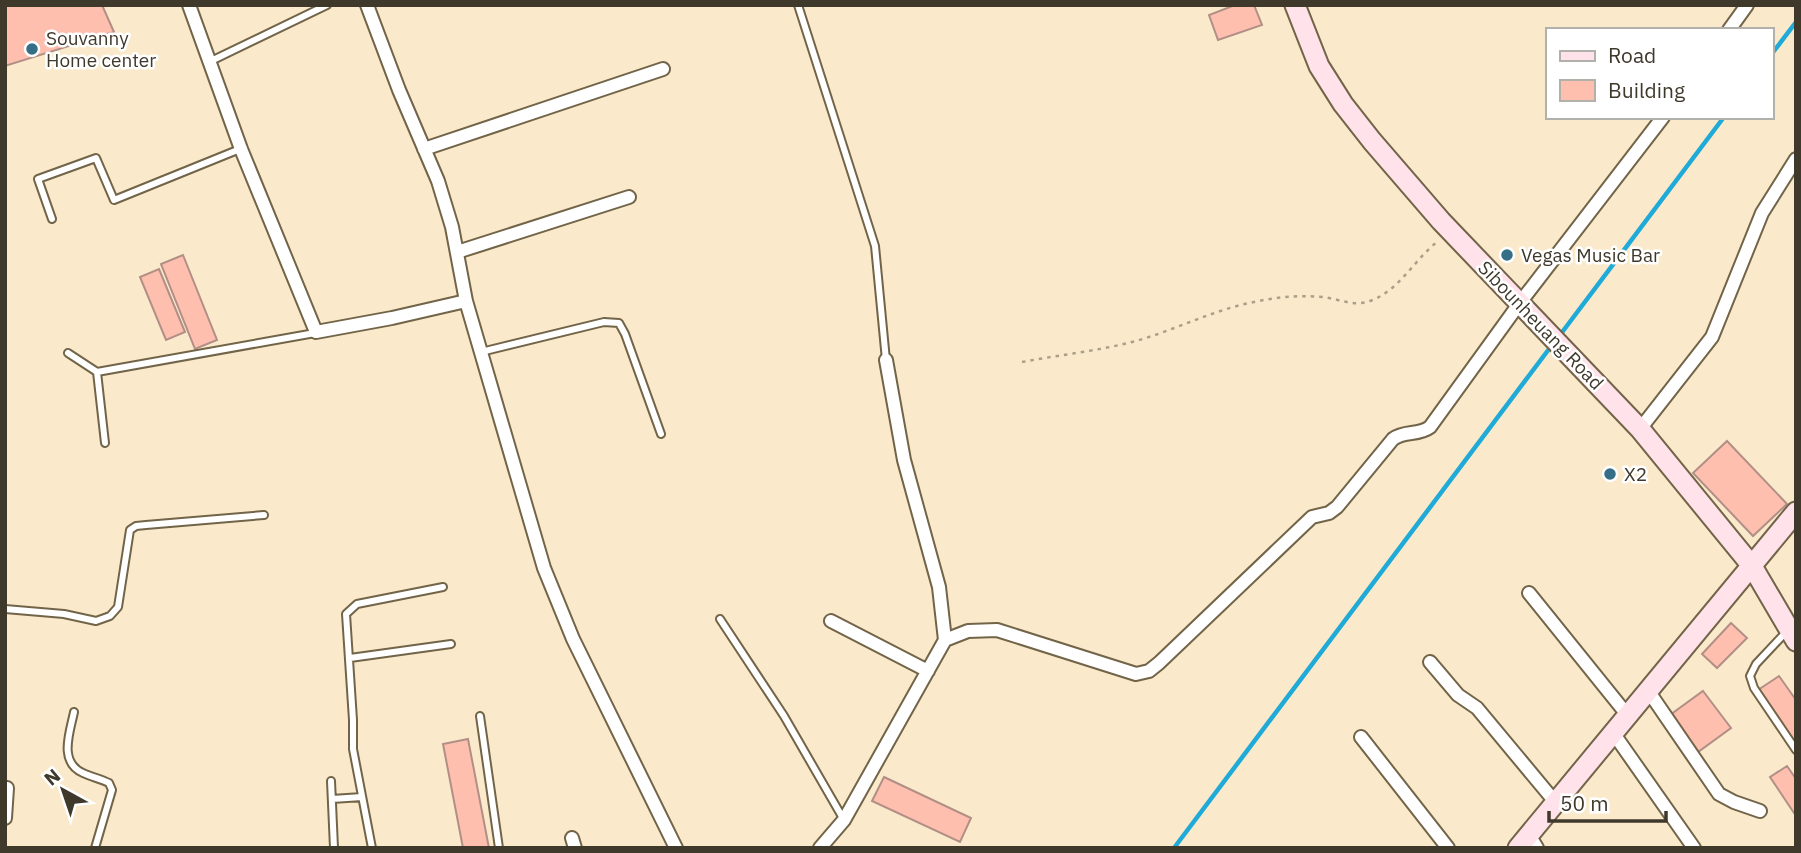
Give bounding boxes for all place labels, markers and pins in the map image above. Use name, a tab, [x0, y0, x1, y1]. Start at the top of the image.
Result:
place label: Souvanny Home center	[46, 26, 156, 72]
marker: Souvanny Home center	[24, 41, 40, 57]
place label: Vegas Music Bar	[1521, 243, 1660, 267]
marker: Vegas Music Bar	[1499, 247, 1515, 263]
place label: X2	[1624, 462, 1647, 486]
marker: X2	[1602, 466, 1618, 482]

